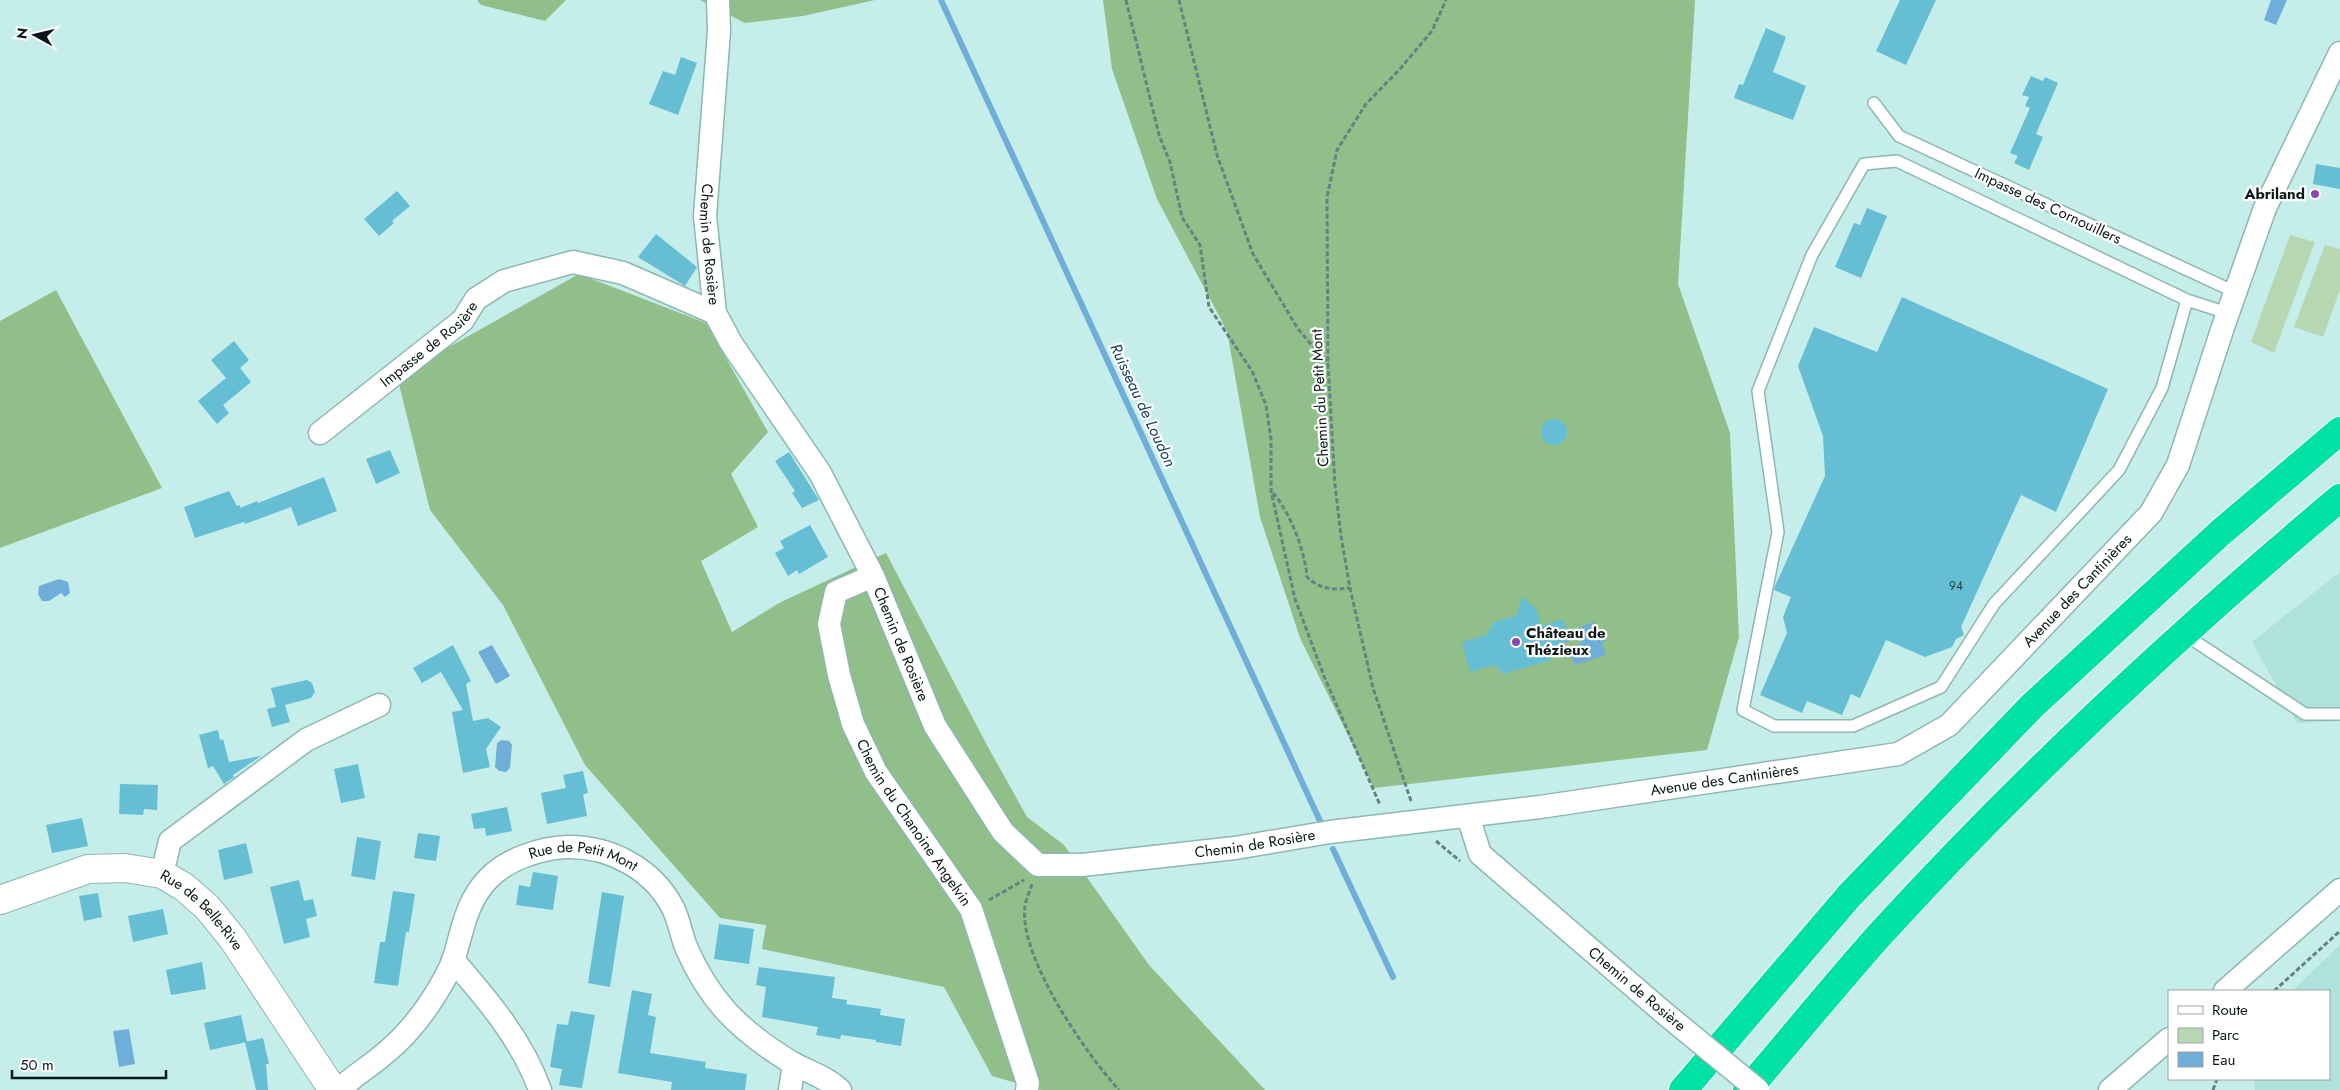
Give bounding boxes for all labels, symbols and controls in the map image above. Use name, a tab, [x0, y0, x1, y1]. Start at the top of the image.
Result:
north arrow	[10, 10, 60, 60]
text: N	[11, 26, 33, 40]
street label: Impasse des Cornouillers	[1971, 162, 2125, 250]
street label: Chemin de Rosière	[694, 183, 725, 306]
place label: Abriland	[2243, 183, 2305, 205]
marker: Abriland	[2309, 188, 2321, 200]
street label: Impasse de Rosière	[375, 297, 483, 392]
street label: Chemin du Petit Mont	[1305, 328, 1335, 467]
water label: Ruisseau de Loudon	[1104, 339, 1182, 471]
street label: Avenue des Cantinières	[2018, 529, 2137, 652]
house number: 94	[1949, 577, 1963, 595]
street label: Chemin de Rosière	[868, 584, 935, 705]
place label: Château de Thézieux	[1526, 622, 1606, 661]
marker: Château de Thézieux	[1510, 636, 1522, 648]
street label: Chemin du Chanoine Angelvin	[851, 735, 977, 911]
street label: Avenue des Cantinières	[1649, 758, 1800, 802]
street label: Chemin de Rosière	[1193, 824, 1317, 863]
street label: Rue de Petit Mont	[526, 836, 643, 877]
street label: Rue de Belle-Rive	[156, 864, 249, 955]
street label: Chemin de Rosière	[1583, 942, 1691, 1037]
legend	[2168, 990, 2330, 1080]
text: Route	[2212, 999, 2248, 1021]
text: Parc	[2212, 1024, 2239, 1046]
scale bar	[12, 1048, 166, 1080]
text: Eau	[2212, 1049, 2235, 1071]
text: 50 m	[20, 1054, 54, 1076]

